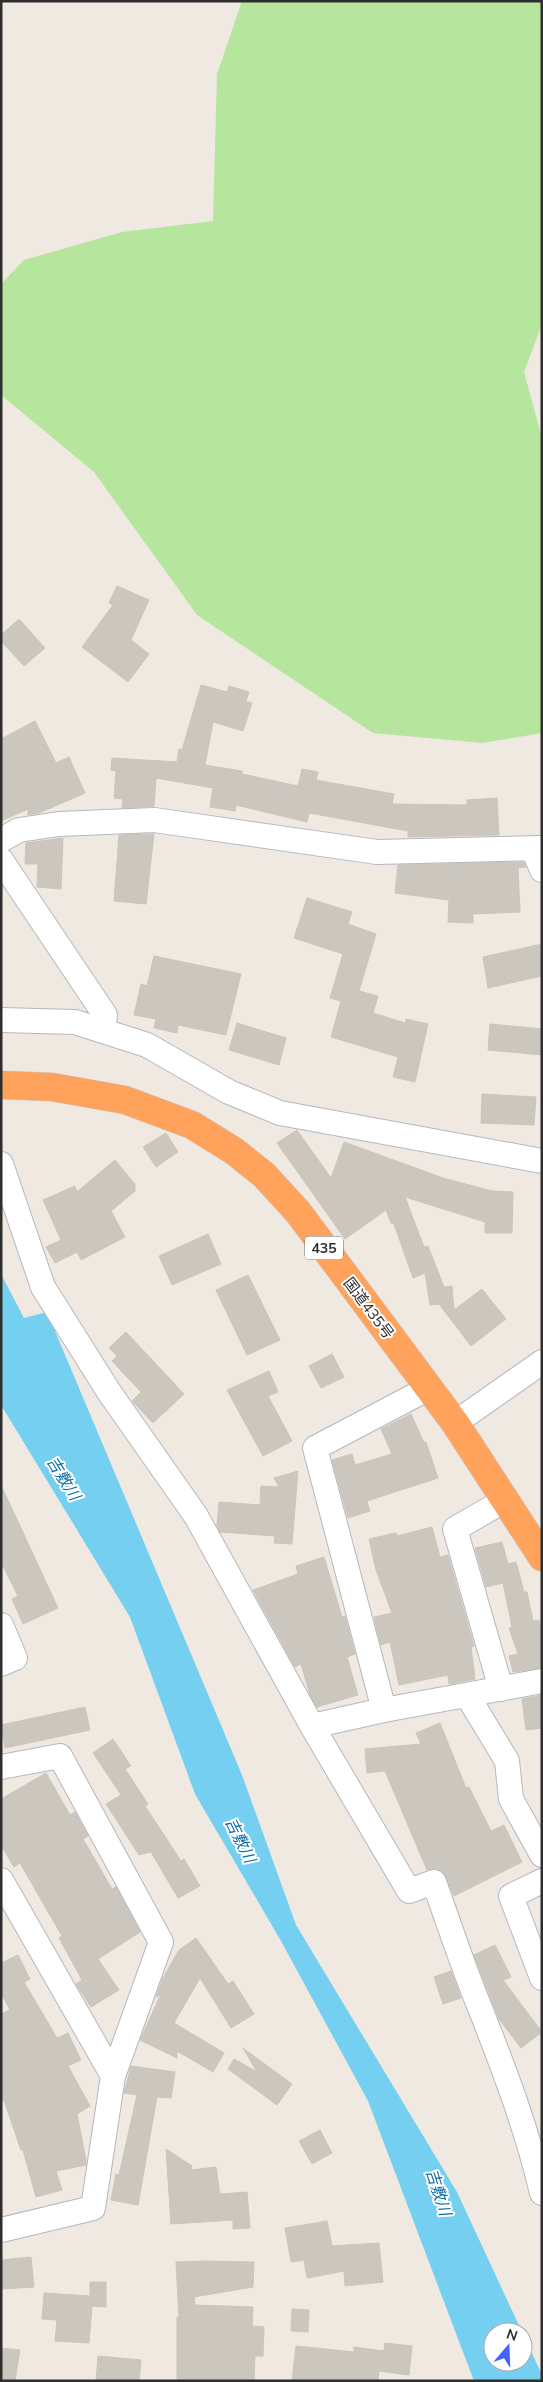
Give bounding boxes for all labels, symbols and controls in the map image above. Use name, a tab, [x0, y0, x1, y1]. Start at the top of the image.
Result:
road number: 435	[305, 1236, 343, 1260]
street label: 国道435号	[340, 1274, 398, 1342]
water label: 吉敷川	[43, 1452, 86, 1505]
water label: 吉敷川	[221, 1814, 261, 1868]
water label: 吉敷川	[422, 2166, 457, 2220]
north arrow	[483, 2322, 533, 2372]
text: N	[504, 2324, 520, 2345]

